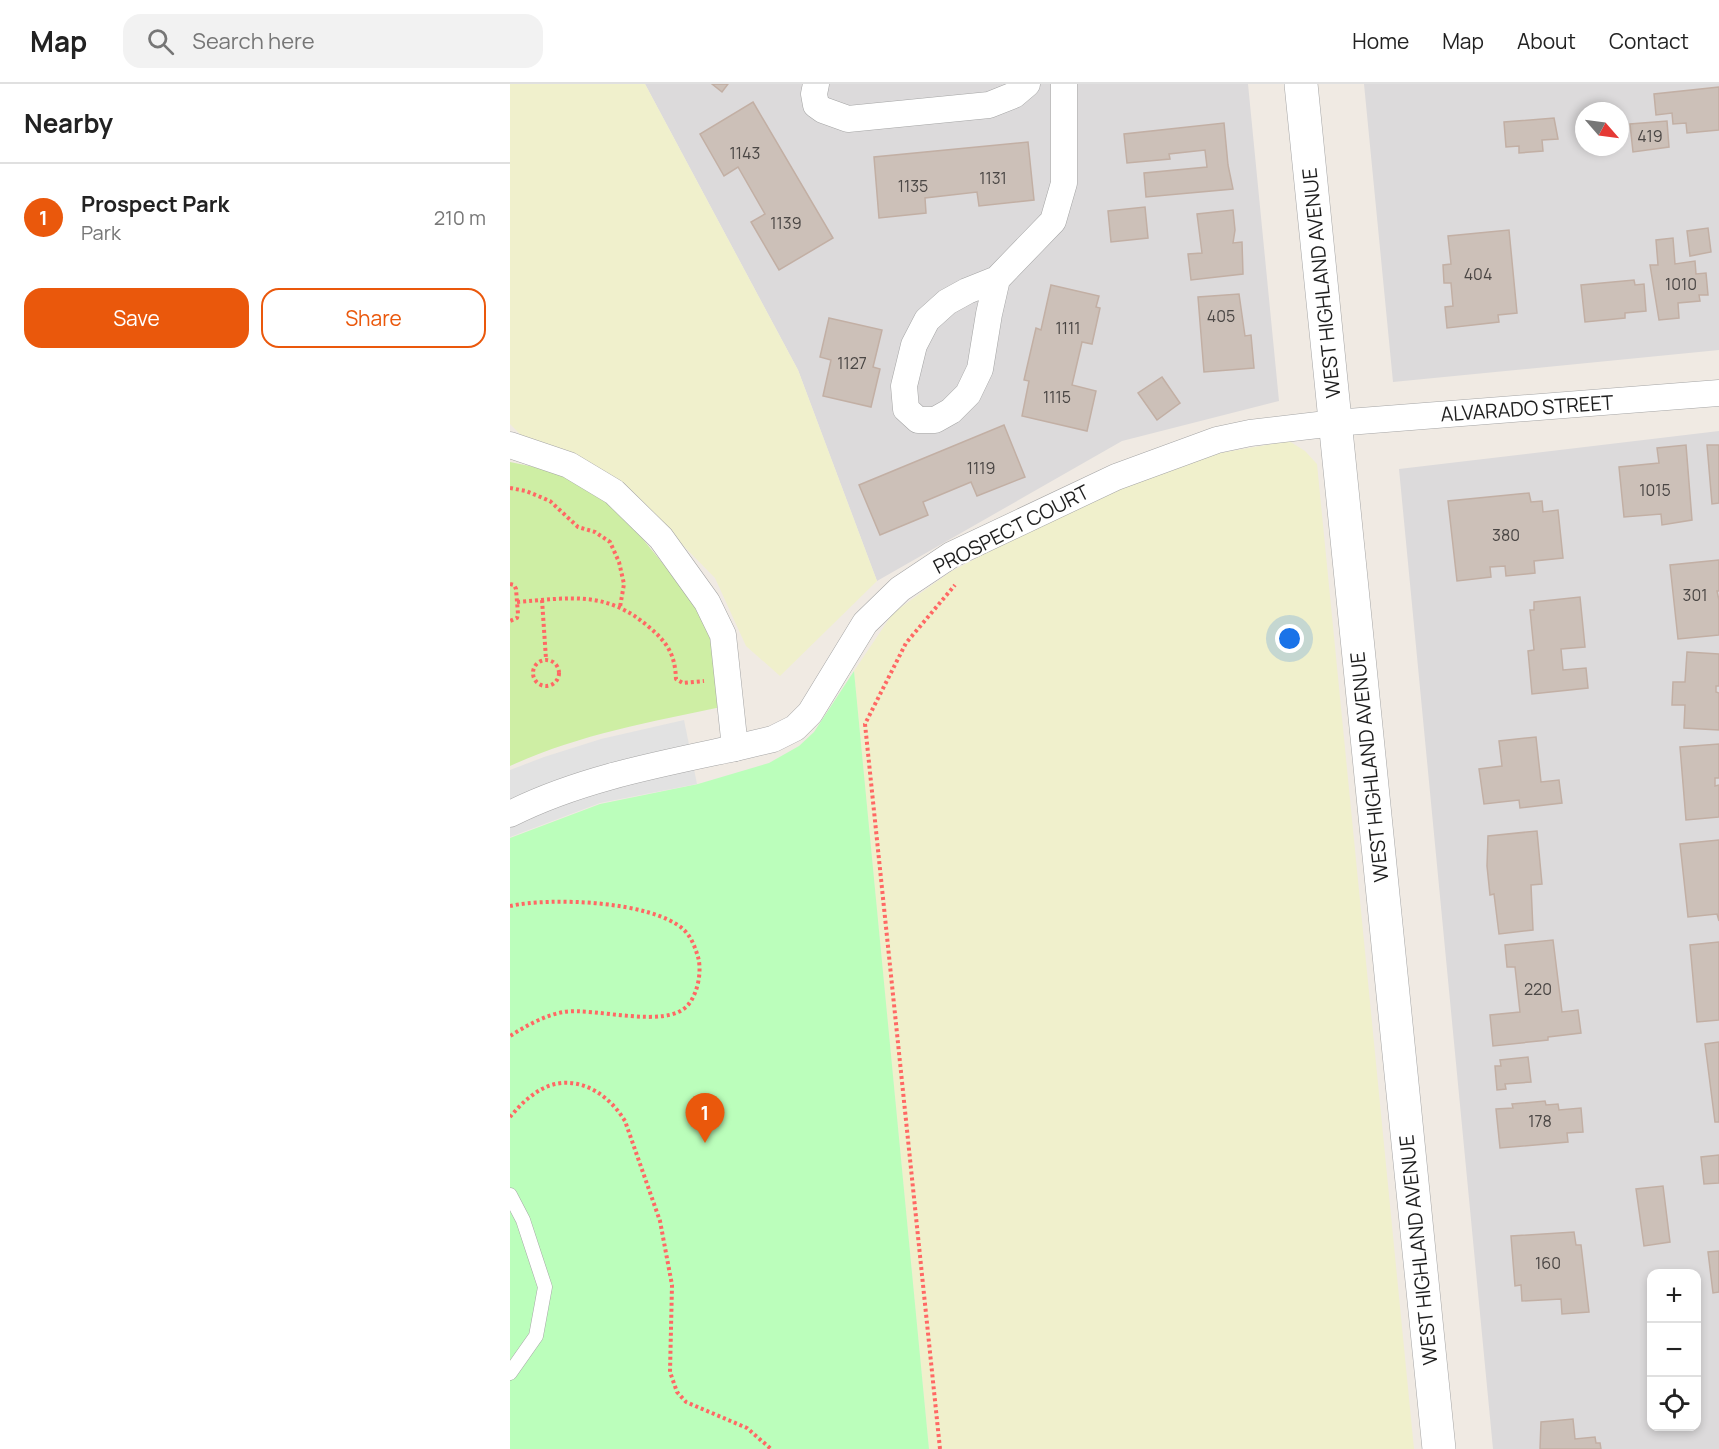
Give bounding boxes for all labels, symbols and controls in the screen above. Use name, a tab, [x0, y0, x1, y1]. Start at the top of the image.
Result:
search box	[123, 14, 543, 68]
text: Map	[30, 22, 87, 60]
icon: search	[144, 25, 177, 58]
text: Search here	[192, 26, 315, 56]
text: Home	[1352, 27, 1409, 55]
text: Map	[1442, 27, 1484, 55]
text: About	[1517, 27, 1576, 55]
text: Contact	[1609, 27, 1689, 55]
north arrow	[1575, 102, 1629, 156]
text: Nearby	[24, 105, 113, 141]
house number: 419	[1637, 125, 1663, 147]
house number: 1143	[730, 142, 760, 164]
house number: 1131	[979, 167, 1007, 189]
street label: WEST HIGHLAND AVENUE	[1295, 167, 1347, 399]
house number: 1135	[898, 175, 928, 197]
text: Prospect Park	[81, 189, 229, 219]
text: 1	[39, 204, 48, 231]
text: 210 m	[434, 204, 486, 231]
house number: 1139	[770, 212, 802, 234]
text: Park	[81, 219, 121, 246]
house number: 404	[1464, 263, 1492, 285]
house number: 1010	[1665, 273, 1697, 295]
button: Save	[24, 288, 249, 348]
button: Share	[261, 288, 486, 348]
house number: 405	[1207, 305, 1235, 327]
house number: 1111	[1056, 317, 1080, 339]
house number: 1127	[837, 352, 867, 374]
house number: 1115	[1043, 386, 1071, 408]
street label: ALVARADO STREET	[1440, 388, 1614, 428]
house number: 1119	[967, 457, 995, 479]
street label: PROSPECT COURT	[928, 478, 1094, 580]
house number: 1015	[1639, 479, 1671, 501]
house number: 380	[1492, 524, 1520, 546]
house number: 301	[1683, 584, 1707, 606]
your location	[1275, 624, 1304, 653]
street label: WEST HIGHLAND AVENUE	[1343, 651, 1395, 883]
house number: 220	[1524, 978, 1552, 1000]
pin: 1	[686, 1094, 724, 1143]
house number: 178	[1528, 1110, 1552, 1132]
street label: WEST HIGHLAND AVENUE	[1392, 1134, 1444, 1366]
house number: 160	[1535, 1252, 1561, 1274]
map controls	[1647, 1269, 1701, 1431]
button: +	[1647, 1269, 1701, 1323]
button: −	[1647, 1323, 1701, 1377]
button: locate	[1647, 1377, 1701, 1431]

